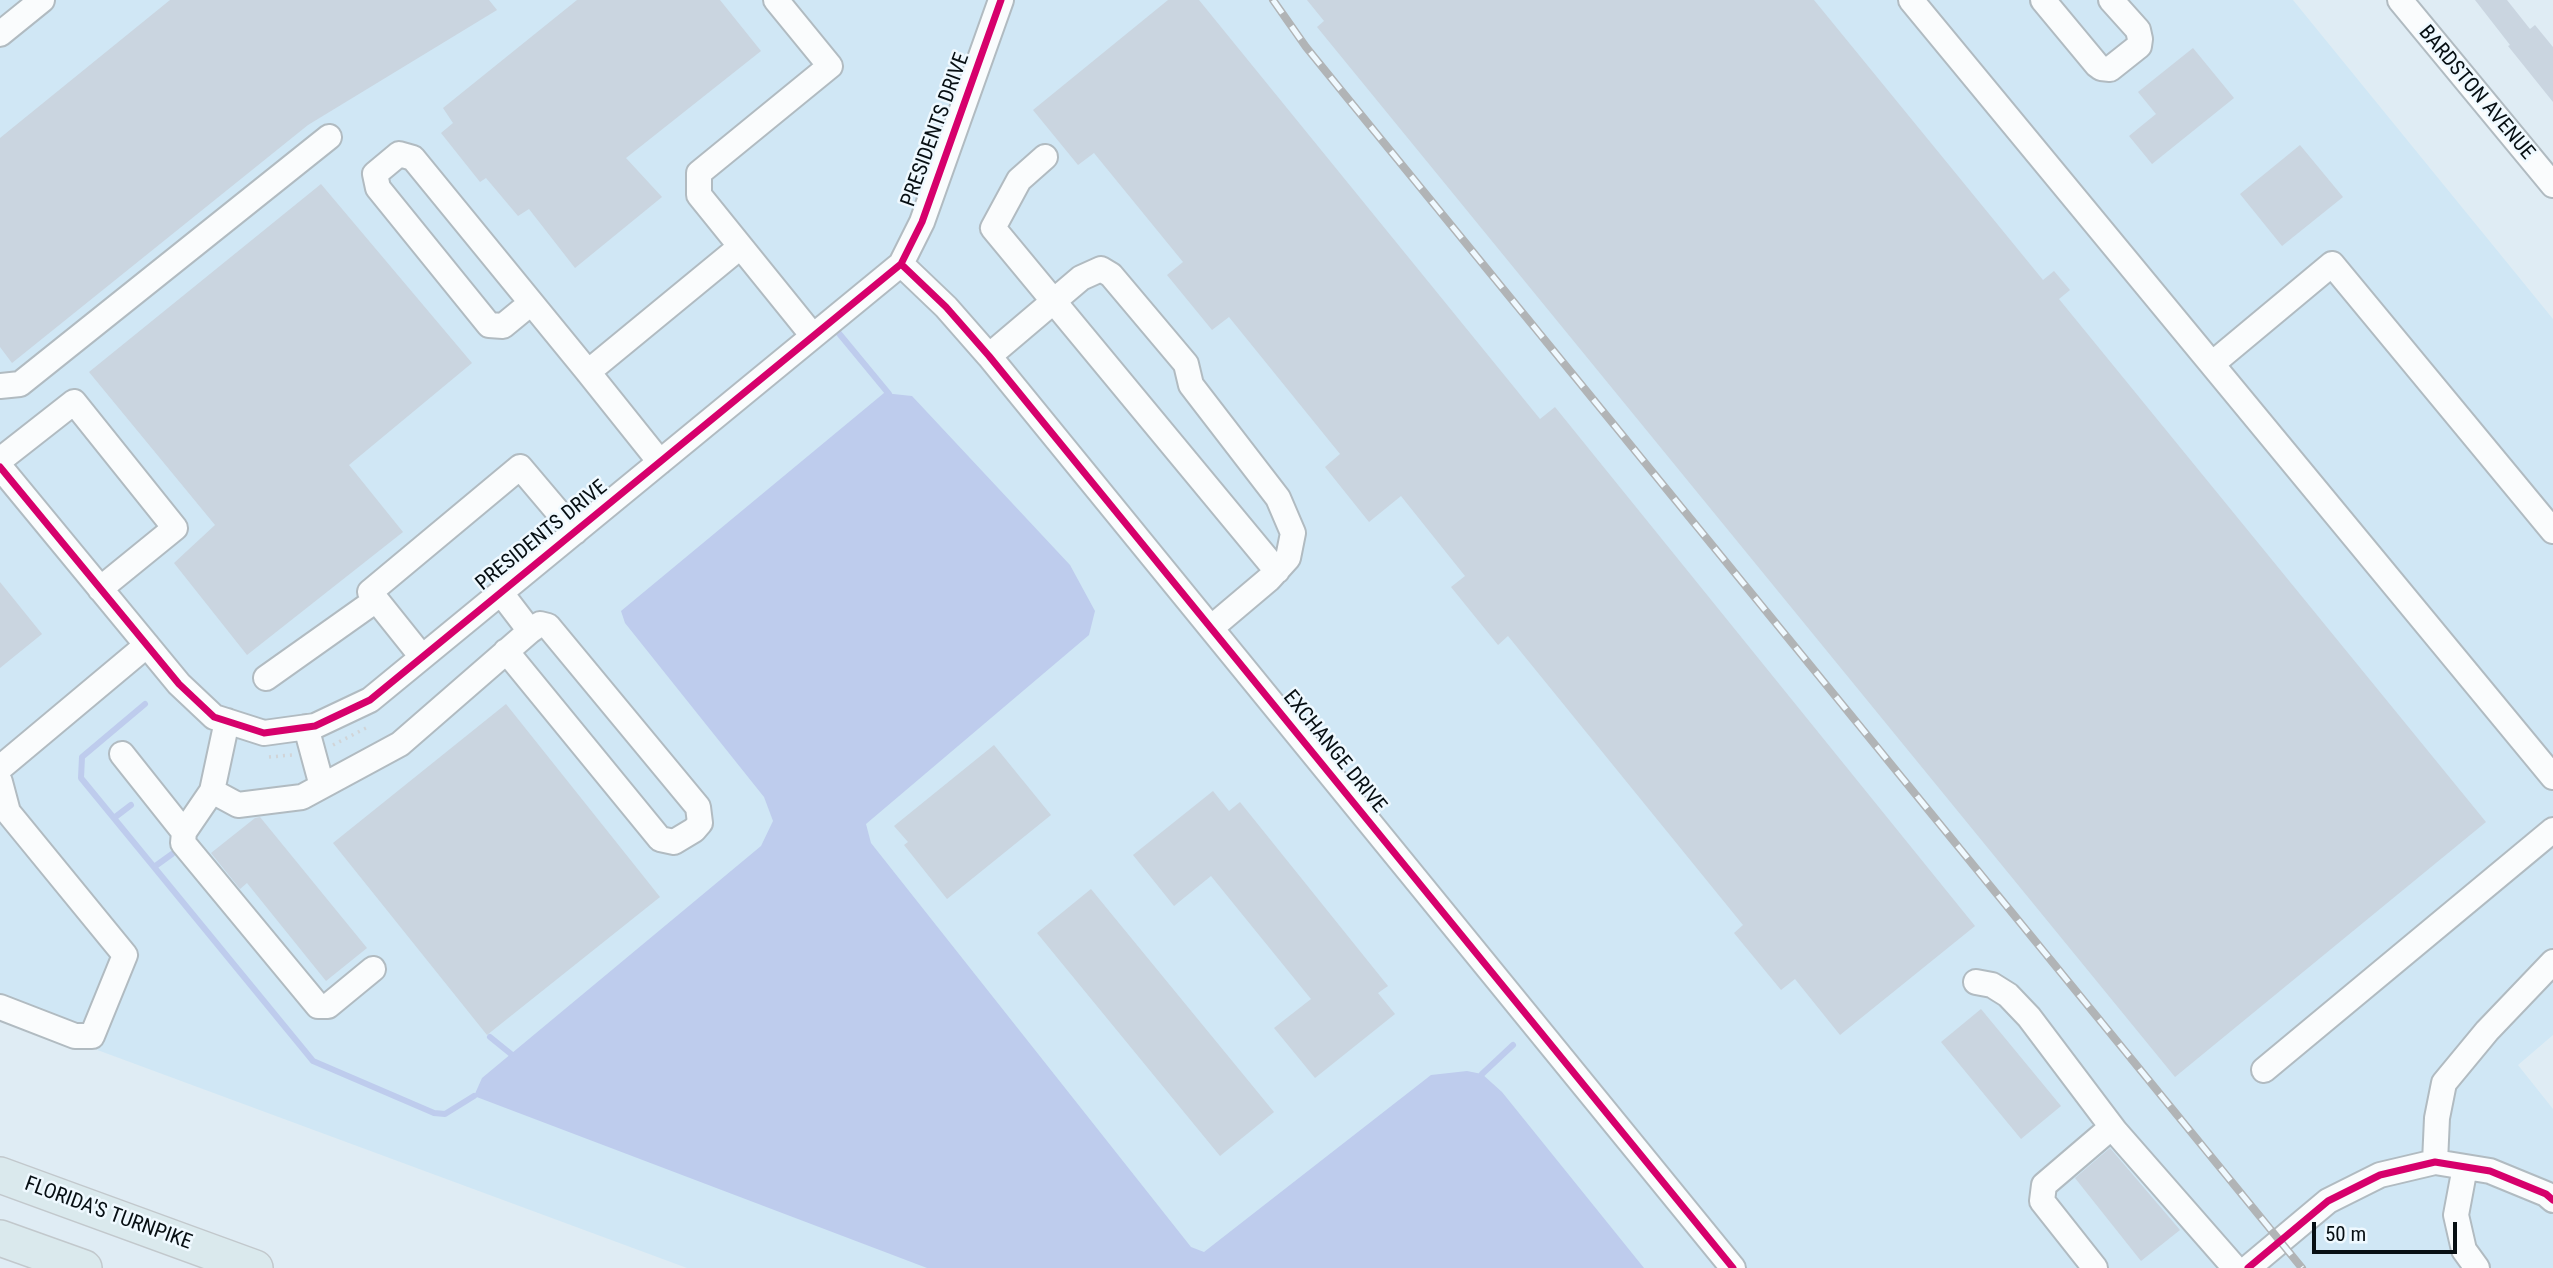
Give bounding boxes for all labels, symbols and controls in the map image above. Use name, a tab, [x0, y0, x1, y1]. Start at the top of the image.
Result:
street label: BARDSTON AVENUE	[2413, 21, 2539, 165]
street label: PRESIDENTS DRIVE	[897, 50, 975, 210]
street label: PRESIDENTS DRIVE	[471, 475, 613, 597]
street label: EXCHANGE DRIVE	[1277, 686, 1391, 818]
street label: FLORIDA'S TURNPIKE	[21, 1172, 195, 1256]
scale bar	[2315, 1208, 2460, 1252]
text: 50 m	[2325, 1222, 2366, 1246]

